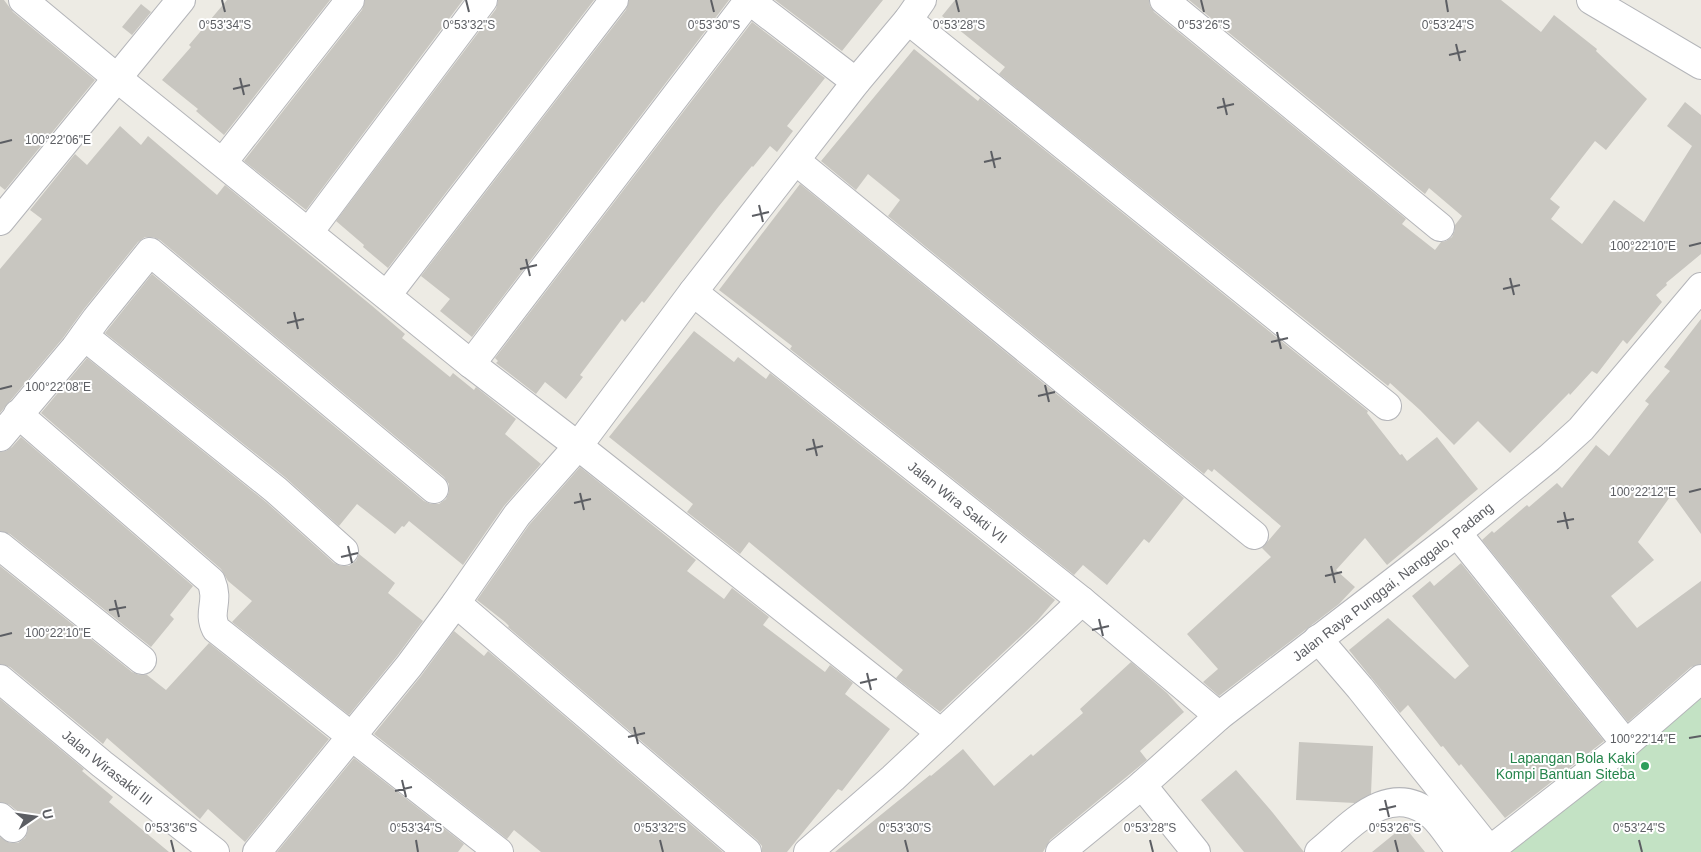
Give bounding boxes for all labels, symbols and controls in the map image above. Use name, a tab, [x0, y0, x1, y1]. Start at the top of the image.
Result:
text: 0°53'34"S	[199, 18, 251, 32]
text: 0°53'32"S	[443, 18, 495, 32]
text: 0°53'30"S	[688, 18, 740, 32]
text: 0°53'28"S	[933, 18, 985, 32]
text: 0°53'26"S	[1178, 18, 1230, 32]
text: 0°53'24"S	[1422, 18, 1474, 32]
text: 100°22'06"E	[25, 133, 91, 147]
text: 100°22'10"E	[1610, 239, 1676, 253]
text: 100°22'08"E	[25, 380, 91, 394]
street label: Jalan Wira Sakti VII	[905, 458, 1011, 547]
text: 100°22'12"E	[1610, 485, 1676, 499]
street label: Jalan Raya Punggai, Nanggalo, Padang	[1289, 499, 1496, 664]
text: 100°22'10"E	[25, 626, 91, 640]
street label: Jalan Wirasakti III	[59, 726, 155, 808]
text: 100°22'14"E	[1610, 732, 1676, 746]
place label: Lapangan Bola Kaki Kompi Bantuan Siteba	[1496, 750, 1635, 782]
marker: Lapangan Bola Kaki Kompi Bantuan Siteba	[1639, 760, 1651, 772]
north arrow	[10, 792, 60, 842]
text: U	[39, 807, 57, 821]
text: 0°53'36"S	[145, 821, 197, 835]
text: 0°53'34"S	[390, 821, 442, 835]
text: 0°53'32"S	[634, 821, 686, 835]
text: 0°53'30"S	[879, 821, 931, 835]
text: 0°53'28"S	[1124, 821, 1176, 835]
text: 0°53'26"S	[1369, 821, 1421, 835]
text: 0°53'24"S	[1613, 821, 1665, 835]

